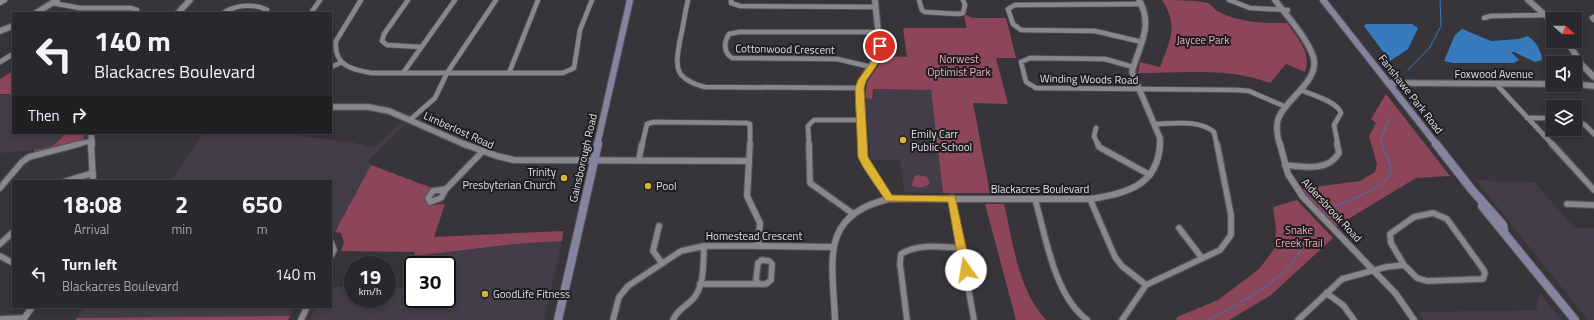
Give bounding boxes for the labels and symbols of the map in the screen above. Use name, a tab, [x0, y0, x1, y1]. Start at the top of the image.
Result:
north arrow	[1546, 12, 1582, 48]
pin	[863, 29, 897, 63]
park label: Jaycee Park	[1176, 32, 1230, 48]
street label: Cottonwood Crescent	[735, 40, 835, 58]
park label: Norwest Optimist Park	[927, 51, 991, 80]
street label: Fanshawe Park Road	[1375, 51, 1447, 137]
street label: Foxwood Avenue	[1455, 66, 1534, 82]
street label: Winding Woods Road	[1040, 70, 1139, 88]
street label: Limberlost Road	[421, 107, 497, 153]
street label: Gainsborough Road	[565, 112, 601, 204]
place label: Emily Carr Public School	[911, 126, 972, 155]
marker: Emily Carr Public School	[898, 135, 908, 145]
place label: Trinity Presbyterian Church	[463, 164, 557, 193]
marker: Trinity Presbyterian Church	[559, 173, 569, 183]
street label: Aldersbrook Road	[1298, 175, 1366, 246]
place label: Pool	[656, 178, 677, 194]
marker: Pool	[643, 181, 653, 191]
street label: Blackacres Boulevard	[991, 181, 1089, 197]
park label: Snake Creek Trail	[1275, 222, 1323, 251]
street label: Homestead Crescent	[706, 228, 802, 244]
position arrow	[945, 249, 987, 291]
speed limit sign: 30	[404, 256, 456, 308]
place label: GoodLife Fitness	[493, 286, 570, 302]
marker: GoodLife Fitness	[480, 289, 490, 299]

